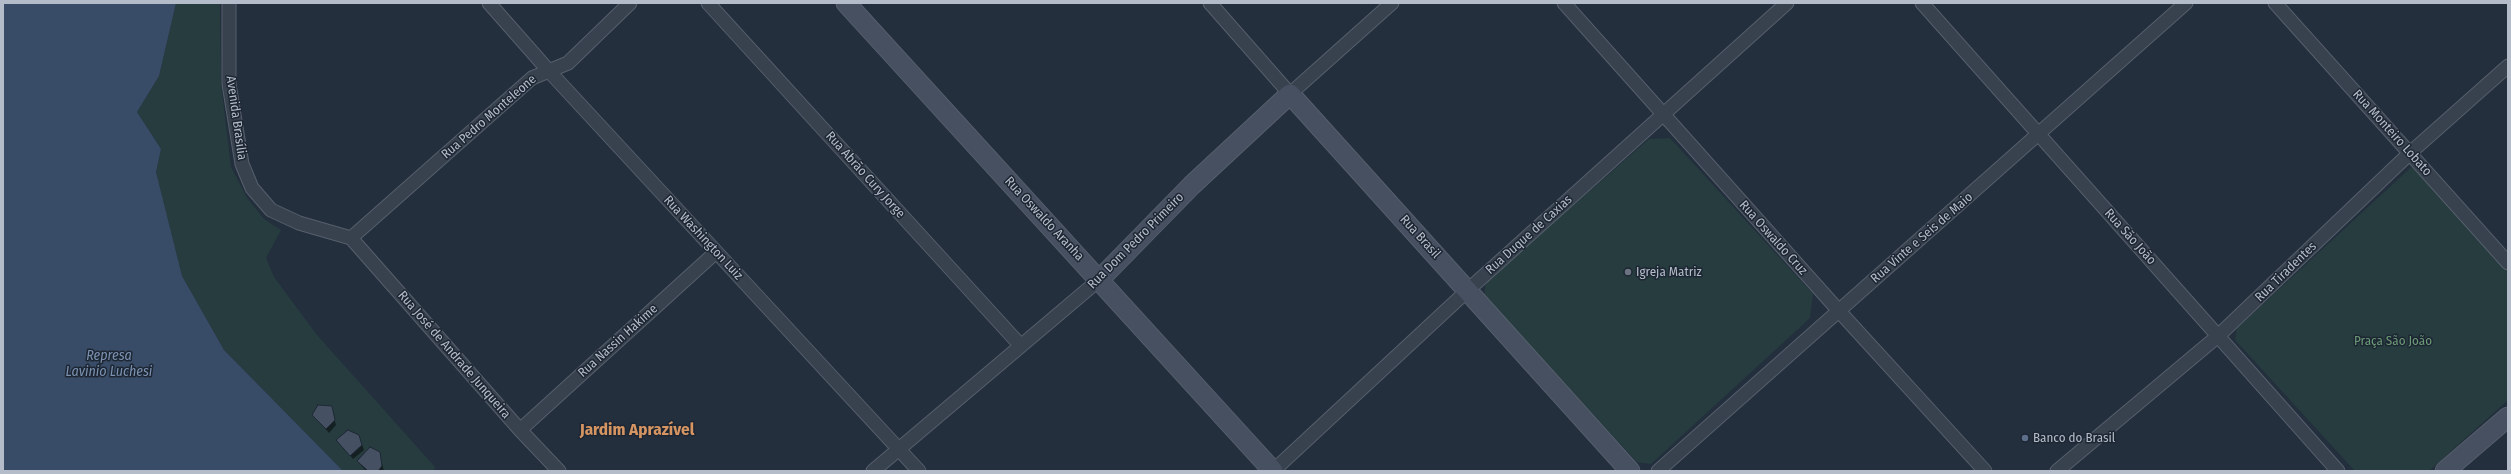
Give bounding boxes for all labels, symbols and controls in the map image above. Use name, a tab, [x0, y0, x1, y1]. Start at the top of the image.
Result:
street label: Rua Pedro Monteleone	[438, 72, 540, 162]
street label: Avenida Brasília	[222, 75, 250, 161]
street label: Rua Monteiro Lobato	[2349, 87, 2435, 179]
street label: Rua Abrão Cury Jorge	[822, 128, 908, 222]
street label: Rua Oswaldo Aranha	[1001, 174, 1087, 264]
street label: Rua Vinte e Seis de Maio	[1868, 189, 1976, 287]
street label: Rua Dom Pedro Primeiro	[1085, 190, 1187, 292]
street label: Rua Duque de Caxias	[1483, 192, 1575, 278]
street label: Rua Washington Luiz	[660, 193, 746, 283]
street label: Rua Oswaldo Cruz	[1736, 198, 1810, 278]
street label: Rua São João	[2101, 206, 2159, 268]
street label: Rua Brasil	[1396, 212, 1444, 262]
street label: Rua Tiradentes	[2252, 239, 2320, 305]
place label: Igreja Matriz	[1636, 264, 1702, 280]
marker: Igreja Matriz	[1623, 267, 1633, 277]
street label: Rua José de Andrade Junqueira	[394, 288, 514, 422]
street label: Rua Nassin Hakime	[575, 301, 661, 381]
park label: Praça São João	[2354, 333, 2432, 349]
water label: Represa Lavinio Luchesi	[66, 348, 152, 380]
district label: Jardim Aprazível	[580, 420, 694, 440]
place label: Banco do Brasil	[2033, 430, 2115, 446]
marker: Banco do Brasil	[2020, 433, 2030, 443]

